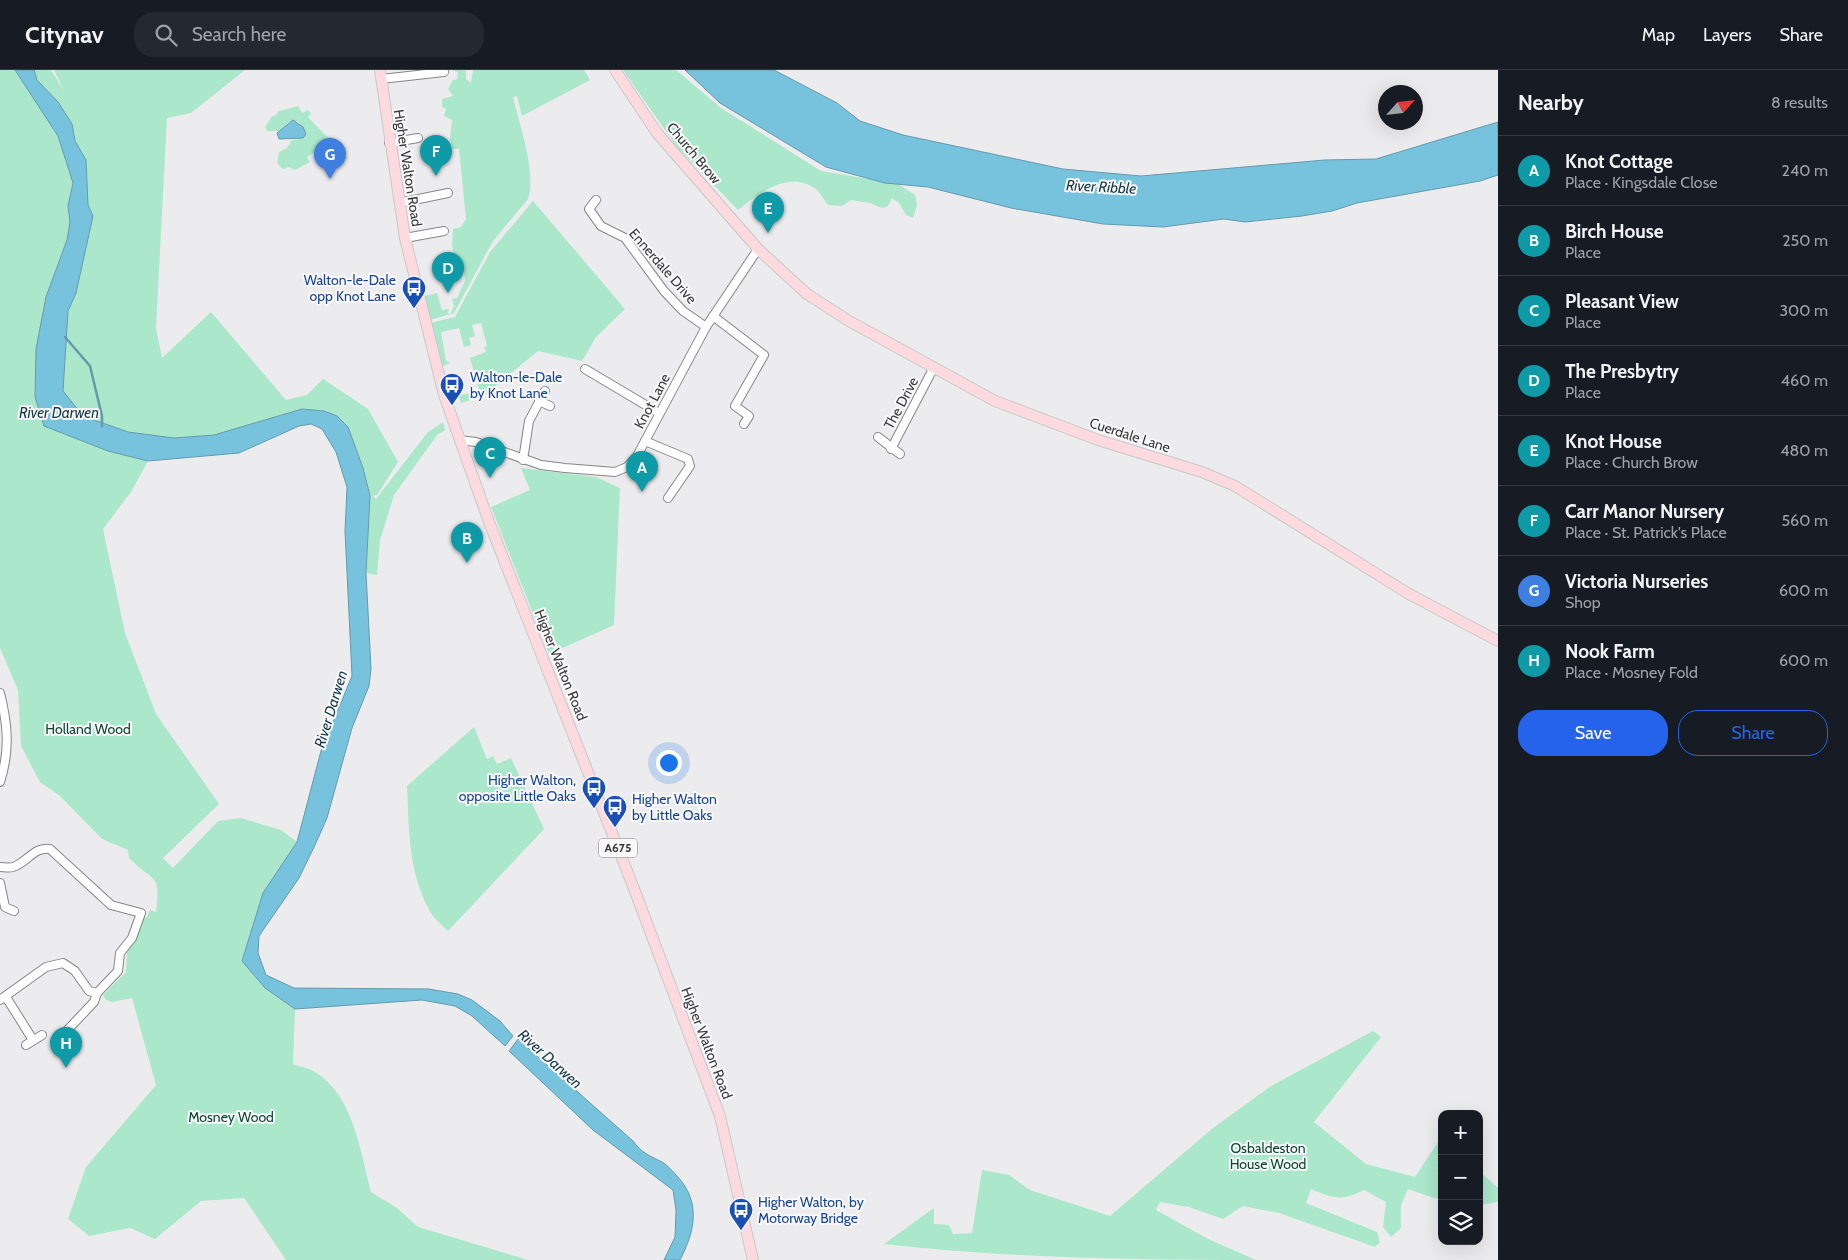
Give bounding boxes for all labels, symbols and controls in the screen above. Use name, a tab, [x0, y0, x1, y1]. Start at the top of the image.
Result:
search box	[134, 12, 484, 57]
text: Citynav	[25, 20, 104, 49]
icon: search	[152, 21, 180, 49]
text: Search here	[192, 23, 286, 46]
text: Map	[1642, 24, 1675, 46]
text: Layers	[1703, 24, 1752, 46]
text: Share	[1780, 24, 1823, 46]
north arrow	[1378, 85, 1423, 130]
text: Nearby	[1518, 90, 1584, 115]
text: 8 results	[1771, 93, 1828, 112]
street label: Higher Walton Road	[390, 108, 426, 228]
street label: Church Brow	[663, 118, 725, 188]
pin: F	[420, 135, 452, 176]
pin: G	[314, 138, 346, 179]
text: Knot Cottage	[1565, 150, 1673, 173]
text: A	[1529, 161, 1539, 180]
text: 240 m	[1782, 161, 1828, 180]
text: Place · Kingsdale Close	[1565, 173, 1717, 192]
water label: River Ribble	[1066, 176, 1137, 198]
pin: E	[752, 192, 784, 233]
text: Birch House	[1565, 220, 1664, 243]
street label: Ennerdale Drive	[625, 225, 701, 307]
text: B	[1529, 231, 1539, 250]
text: 250 m	[1782, 231, 1828, 250]
text: Place	[1565, 243, 1601, 262]
pin: D	[432, 252, 464, 293]
place label: Walton-le-Dale opp Knot Lane	[304, 271, 396, 305]
bus stop icon: Walton-le-Dale opp Knot Lane	[401, 275, 427, 309]
text: Pleasant View	[1565, 290, 1679, 313]
text: C	[1529, 301, 1539, 320]
text: 300 m	[1779, 301, 1828, 320]
text: Place	[1565, 313, 1601, 332]
text: The Presbytry	[1565, 360, 1679, 383]
place label: Walton-le-Dale by Knot Lane	[470, 368, 562, 402]
street label: Knot Lane	[630, 370, 674, 432]
text: D	[1528, 371, 1540, 390]
text: 460 m	[1781, 371, 1828, 390]
bus stop icon: Walton-le-Dale by Knot Lane	[439, 372, 465, 406]
street label: The Drive	[880, 374, 922, 432]
text: Place	[1565, 383, 1601, 402]
water label: River Darwen	[19, 404, 99, 422]
street label: Cuerdale Lane	[1087, 413, 1173, 457]
text: Knot House	[1565, 430, 1662, 453]
pin: C	[474, 437, 506, 478]
text: E	[1529, 441, 1539, 460]
text: 480 m	[1780, 441, 1828, 460]
pin: A	[626, 451, 658, 492]
text: Place · Church Brow	[1565, 453, 1698, 472]
text: Carr Manor Nursery	[1565, 500, 1724, 523]
text: F	[1530, 511, 1538, 530]
text: 560 m	[1781, 511, 1828, 530]
pin: B	[451, 522, 483, 563]
text: Place · St. Patrick's Place	[1565, 523, 1727, 542]
text: Victoria Nurseries	[1565, 570, 1708, 593]
text: G	[1529, 581, 1539, 600]
text: 600 m	[1779, 581, 1828, 600]
text: Shop	[1565, 593, 1601, 612]
street label: Higher Walton Road	[530, 607, 592, 723]
text: Nook Farm	[1565, 640, 1655, 663]
text: H	[1528, 651, 1540, 670]
text: 600 m	[1779, 651, 1828, 670]
text: Place · Mosney Fold	[1565, 663, 1698, 682]
water label: River Darwen	[311, 668, 351, 750]
button: Save	[1518, 710, 1668, 756]
button: Share	[1678, 710, 1828, 756]
park label: Holland Wood	[45, 720, 131, 738]
your location	[656, 750, 682, 776]
place label: Higher Walton, opposite Little Oaks	[459, 771, 576, 805]
bus stop icon: Higher Walton, opposite Little Oaks	[581, 775, 607, 809]
place label: Higher Walton by Little Oaks	[632, 790, 717, 824]
bus stop icon: Higher Walton by Little Oaks	[602, 794, 628, 828]
road number: A675	[599, 838, 637, 858]
street label: Higher Walton Road	[677, 985, 737, 1101]
water label: River Darwen	[514, 1026, 586, 1092]
pin: H	[50, 1027, 82, 1068]
park label: Mosney Wood	[188, 1108, 274, 1126]
map controls	[1438, 1110, 1483, 1245]
button: +	[1438, 1110, 1483, 1155]
park label: Osbaldeston House Wood	[1230, 1139, 1306, 1173]
button: −	[1438, 1155, 1483, 1200]
place label: Higher Walton, by Motorway Bridge	[758, 1193, 864, 1227]
bus stop icon: Higher Walton, by Motorway Bridge	[728, 1197, 754, 1231]
button: layers	[1438, 1200, 1483, 1245]

